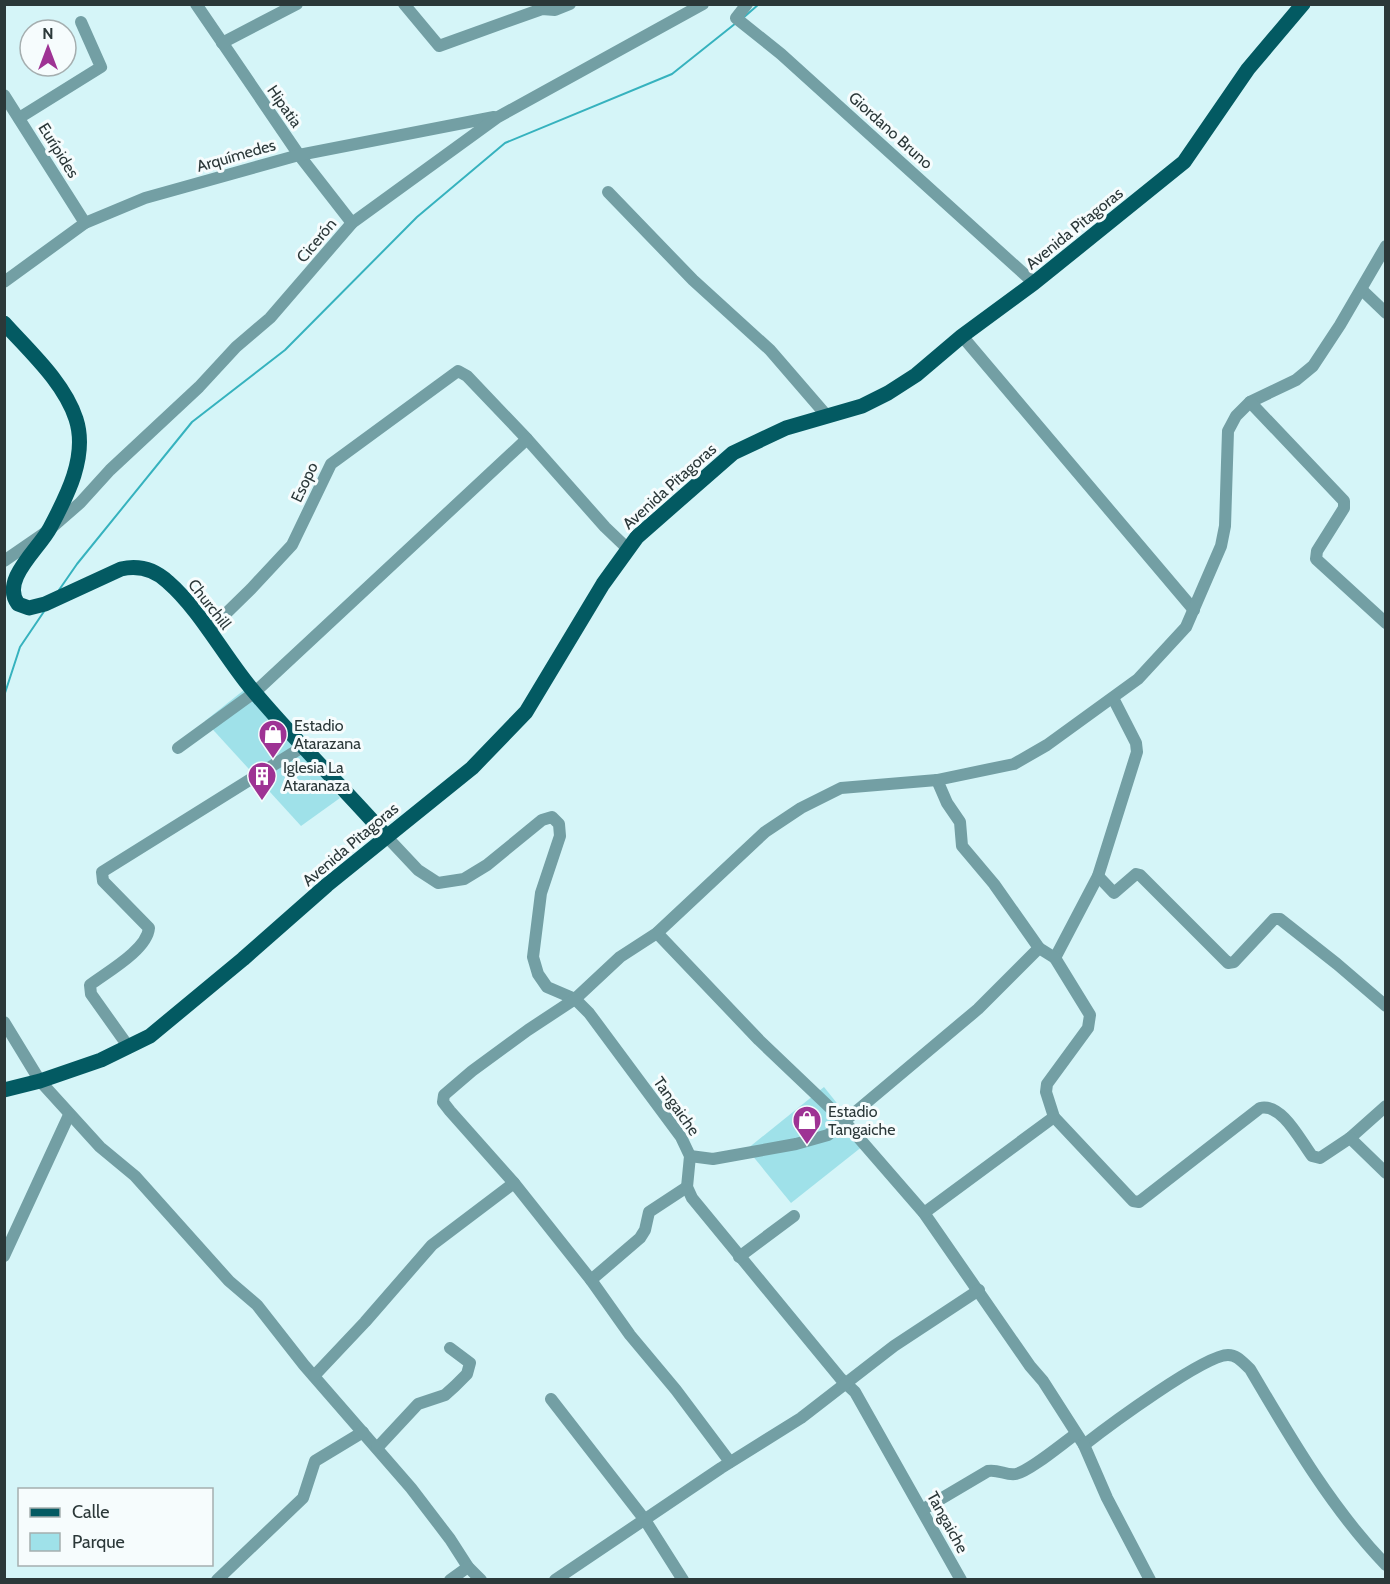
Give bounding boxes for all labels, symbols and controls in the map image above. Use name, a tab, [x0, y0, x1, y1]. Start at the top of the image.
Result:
north arrow	[18, 18, 78, 78]
text: N	[42, 24, 54, 43]
street label: Hipatia	[263, 81, 306, 131]
street label: Giordano Bruno	[845, 88, 937, 173]
street label: Eurípides	[34, 119, 83, 182]
street label: Arquímedes	[194, 135, 278, 176]
street label: Avenida Pitagoras	[1022, 183, 1127, 273]
street label: Cicerón	[292, 214, 340, 266]
street label: Avenida Pitagoras	[619, 439, 720, 533]
street label: Esopo	[287, 459, 322, 505]
street label: Churchill	[184, 575, 235, 633]
place label: Estadio Atarazana	[294, 716, 361, 753]
shop icon: Estadio Atarazana	[257, 718, 289, 760]
place label: Iglesia La Ataranaza	[283, 758, 350, 795]
building icon: Iglesia La Ataranaza	[246, 760, 278, 802]
street label: Avenida Pitagoras	[299, 799, 402, 890]
street label: Tangaiche	[649, 1073, 704, 1139]
place label: Estadio Tangaiche	[828, 1102, 895, 1139]
shop icon: Estadio Tangaiche	[791, 1104, 823, 1146]
legend	[18, 1488, 213, 1566]
street label: Tangaiche	[923, 1488, 972, 1556]
text: Calle	[72, 1501, 109, 1523]
text: Parque	[72, 1531, 125, 1553]

